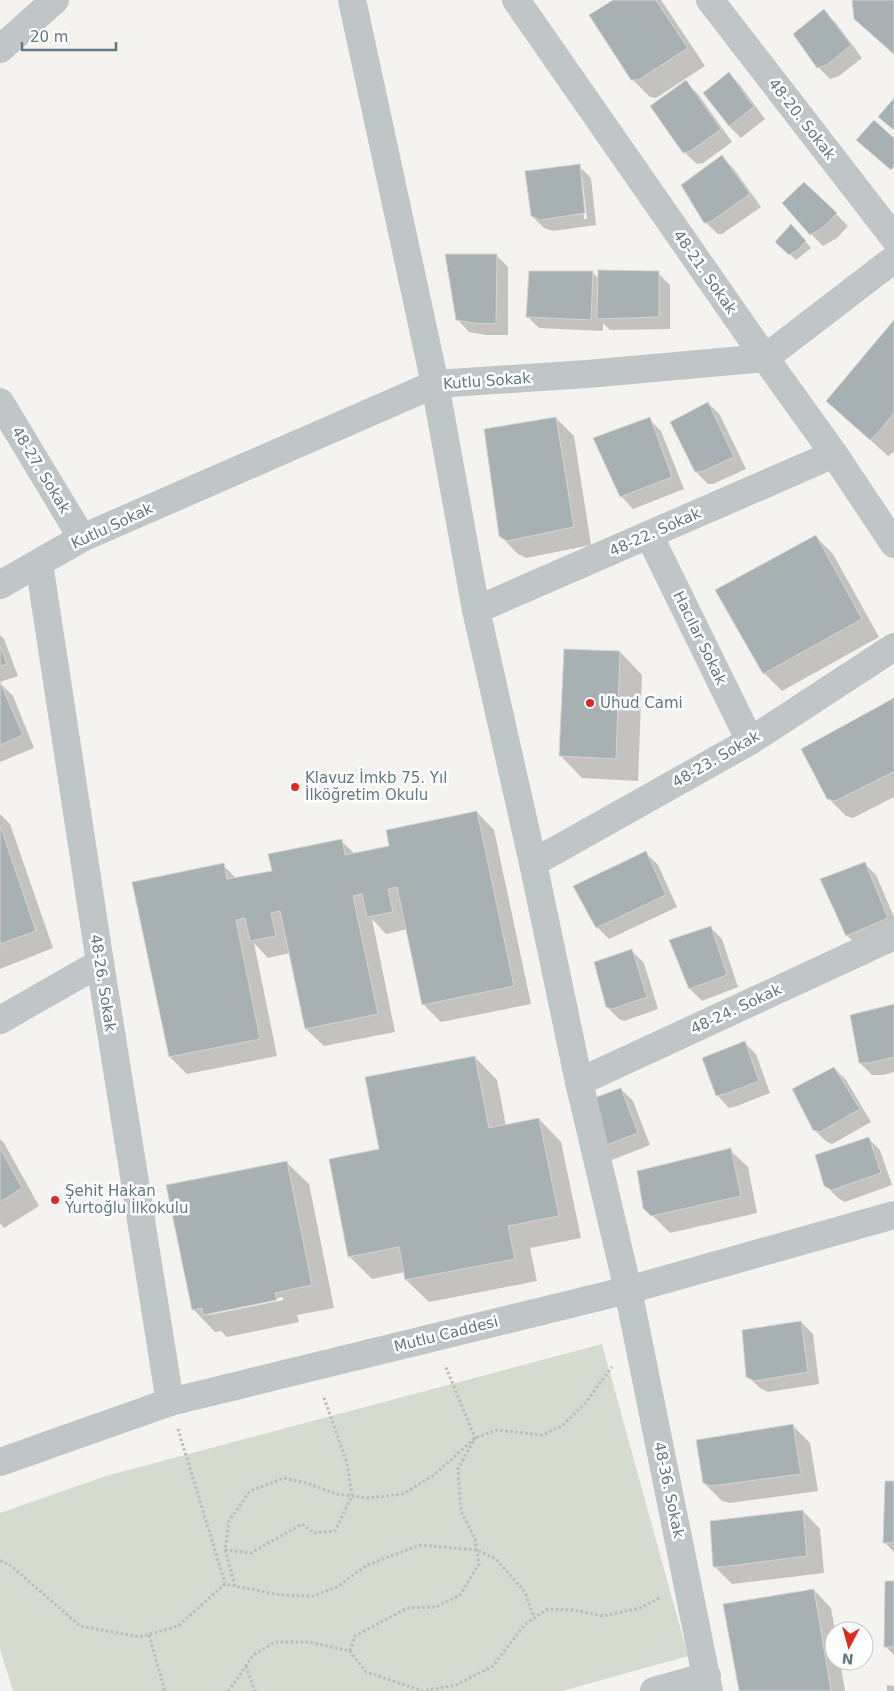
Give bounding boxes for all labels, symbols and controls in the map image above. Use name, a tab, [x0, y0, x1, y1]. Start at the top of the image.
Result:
scale bar	[22, 20, 116, 52]
text: 20 m	[30, 28, 68, 46]
street label: 48-20. Sokak	[765, 75, 839, 163]
street label: 48-21. Sokak	[669, 227, 741, 318]
street label: Kutlu Sokak	[443, 369, 532, 393]
street label: 48-27. Sokak	[8, 423, 74, 517]
street label: Kutlu Sokak	[68, 499, 156, 553]
street label: 48-22. Sokak	[607, 504, 704, 560]
street label: Hacılar Sokak	[670, 588, 731, 688]
place label: Uhud Cami	[600, 694, 683, 712]
marker: Uhud Cami	[584, 697, 596, 709]
street label: 48-23. Sokak	[669, 727, 763, 791]
place label: Klavuz İmkb 75. Yıl İlköğretim Okulu	[305, 768, 447, 804]
marker: Klavuz İmkb 75. Yıl İlköğretim Okulu	[289, 781, 301, 793]
street label: 48-26. Sokak	[86, 933, 120, 1033]
street label: 48-24. Sokak	[688, 980, 785, 1038]
place label: Şehit Hakan Yurtoğlu İlkokulu	[64, 1182, 188, 1217]
marker: Şehit Hakan Yurtoğlu İlkokulu	[49, 1194, 61, 1206]
street label: Mutlu Caddesi	[392, 1312, 500, 1356]
street label: 48-36. Sokak	[650, 1440, 688, 1540]
north arrow	[824, 1621, 874, 1671]
text: N	[841, 1650, 854, 1667]

